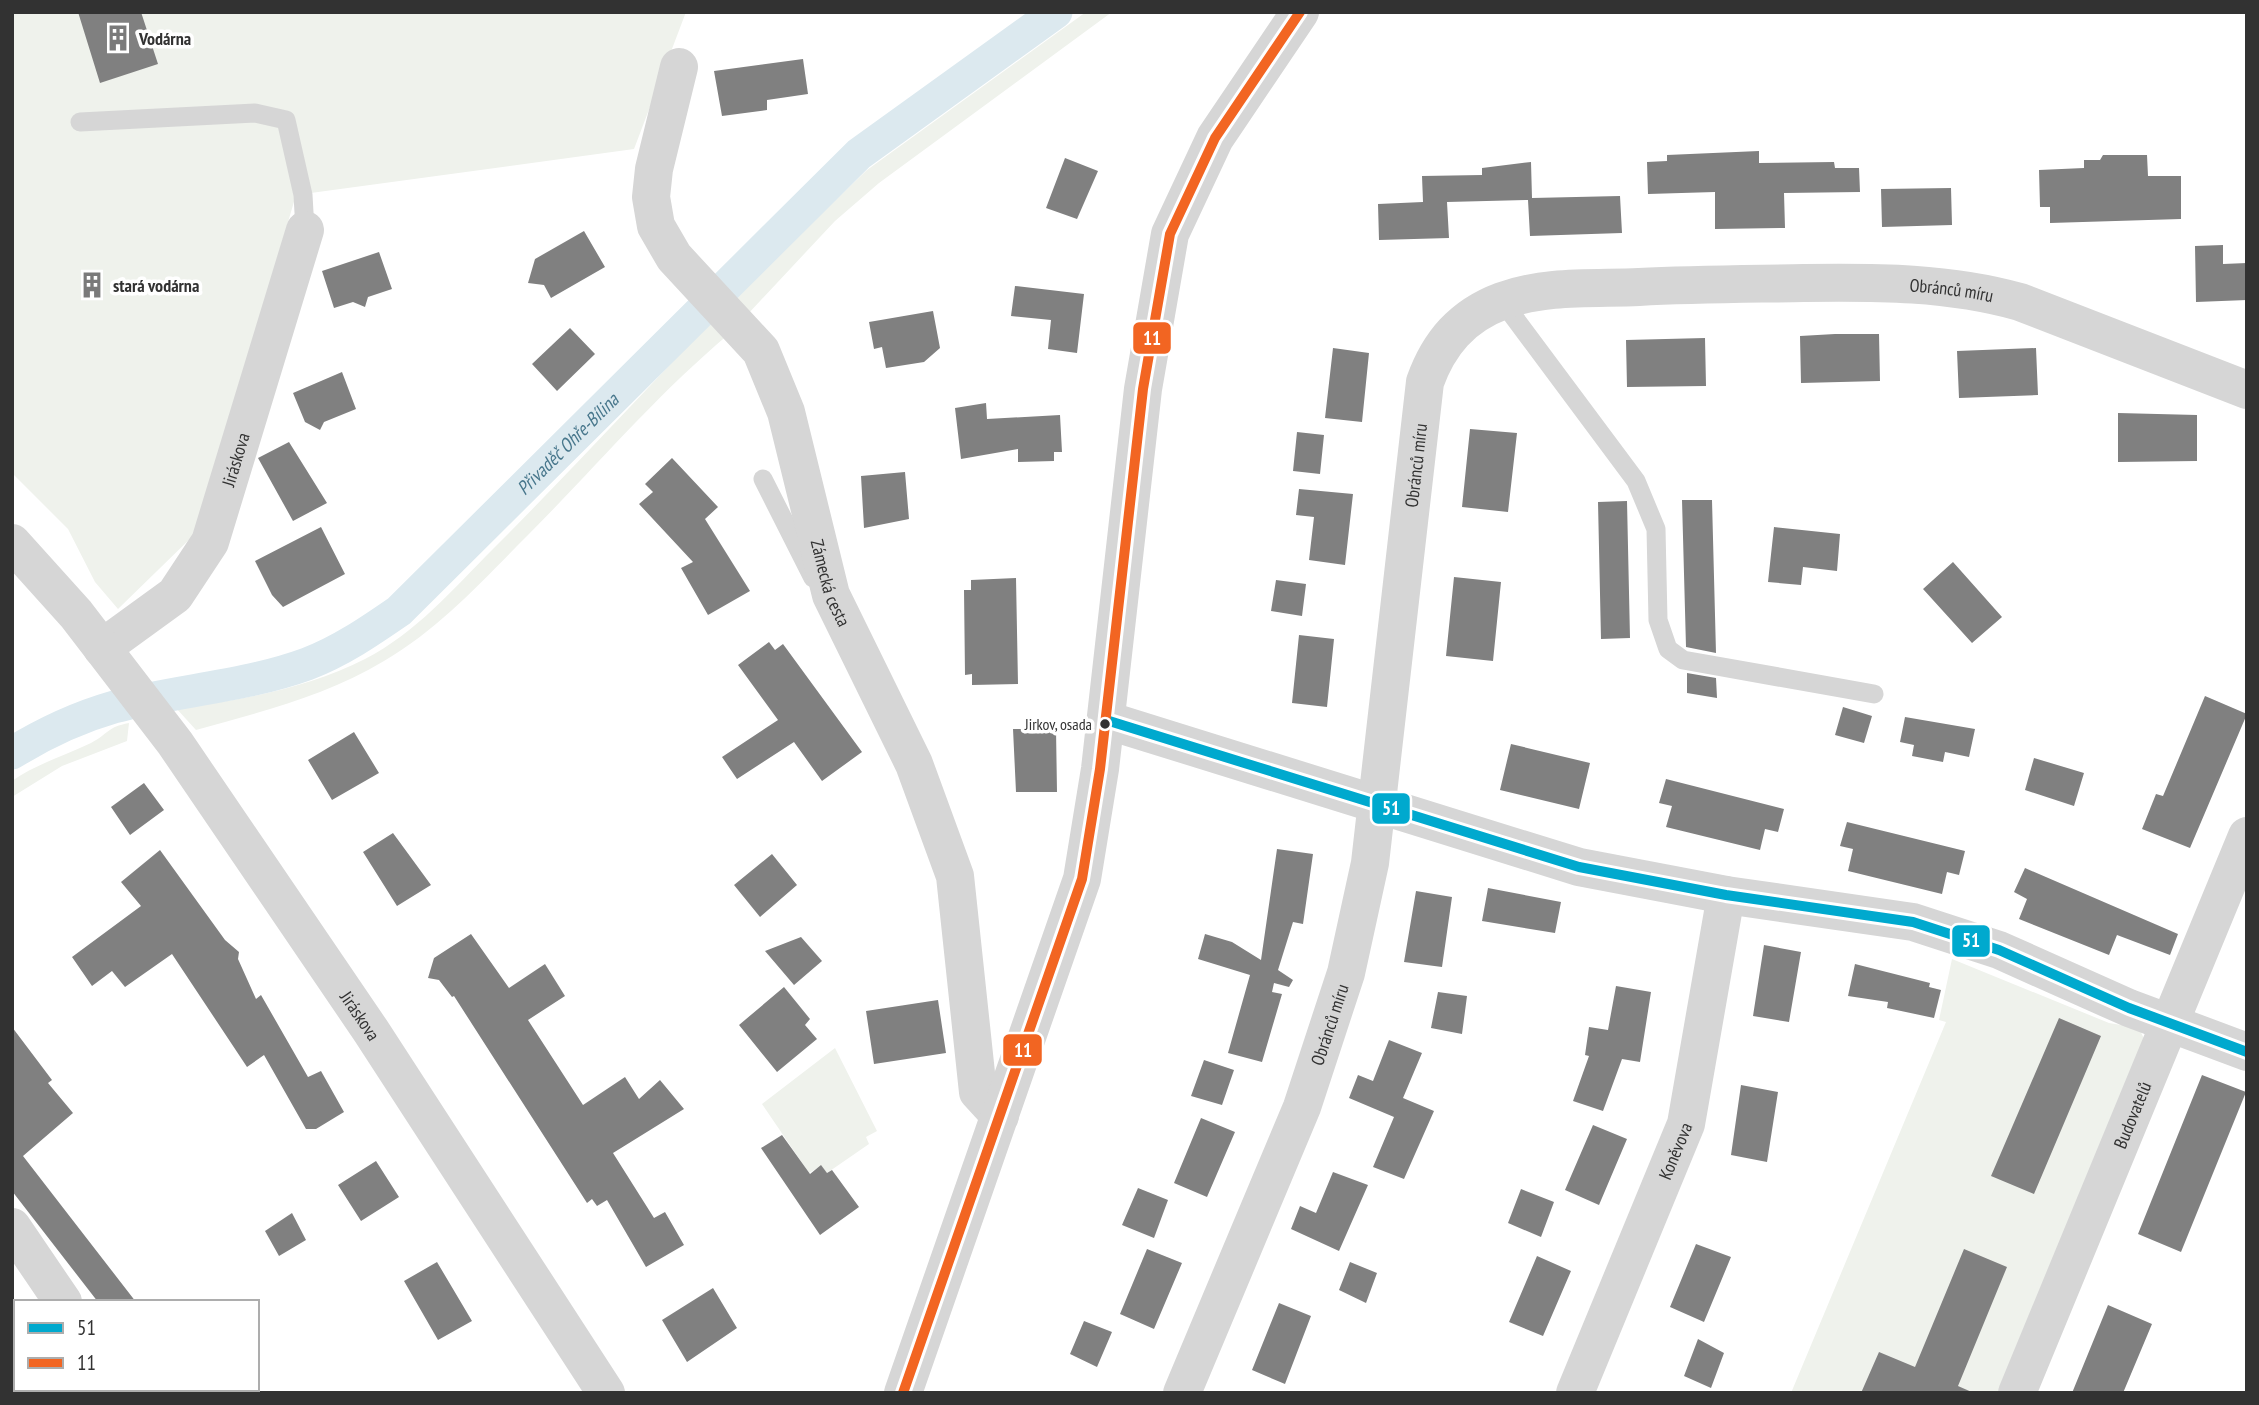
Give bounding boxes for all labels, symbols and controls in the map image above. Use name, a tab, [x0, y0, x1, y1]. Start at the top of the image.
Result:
building icon: Vodárna	[103, 23, 133, 53]
place label: Vodárna	[138, 27, 191, 50]
building icon: stará vodárna	[77, 270, 107, 300]
street label: Obránců míru	[1909, 273, 1996, 307]
place label: stará vodárna	[113, 274, 199, 297]
line badge: 11	[1132, 321, 1172, 355]
text: 11	[1143, 326, 1161, 350]
water label: Přivaděč Ohře-Bílina	[511, 387, 625, 499]
street label: Obránců míru	[1399, 422, 1432, 509]
street label: Jiráskova	[216, 430, 254, 490]
street label: Zámecká cesta	[806, 537, 856, 630]
place label: Jirkov, osada	[1024, 714, 1092, 734]
marker: Jirkov, osada	[1098, 717, 1112, 731]
line badge: 51	[1371, 792, 1411, 825]
text: 51	[1382, 796, 1400, 820]
line badge: 51	[1951, 924, 1991, 958]
text: 51	[1962, 928, 1980, 952]
street label: Obránců míru	[1305, 981, 1353, 1068]
street label: Jiráskova	[335, 986, 386, 1045]
line badge: 11	[1002, 1033, 1043, 1067]
text: 11	[1014, 1038, 1032, 1062]
street label: Budovatelů	[2108, 1078, 2156, 1152]
street label: Koněvova	[1653, 1119, 1697, 1183]
legend	[14, 1300, 259, 1391]
text: 51	[77, 1314, 96, 1341]
text: 11	[77, 1349, 96, 1376]

